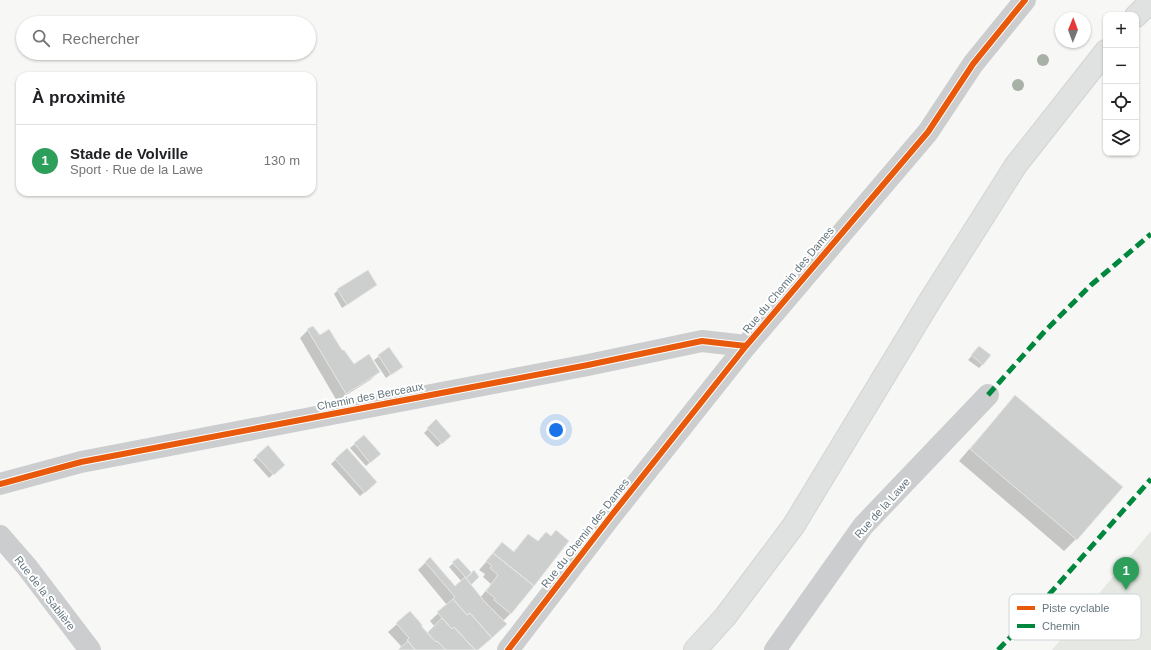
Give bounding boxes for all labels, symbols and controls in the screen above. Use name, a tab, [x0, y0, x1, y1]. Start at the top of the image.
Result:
north arrow	[1055, 12, 1091, 48]
map controls	[1103, 12, 1139, 156]
button: +	[1103, 12, 1139, 48]
search box	[16, 16, 316, 60]
icon: search	[30, 27, 52, 49]
text: Rechercher	[62, 30, 140, 47]
button: −	[1103, 48, 1139, 84]
button: locate	[1103, 84, 1139, 120]
text: À proximité	[32, 88, 126, 107]
button: layers	[1103, 120, 1139, 156]
text: Stade de Volville	[70, 145, 188, 162]
text: 1	[41, 153, 49, 168]
text: 130 m	[264, 153, 300, 168]
text: Sport · Rue de la Lawe	[70, 162, 203, 177]
street label: Rue du Chemin des Dames	[740, 224, 836, 336]
street label: Chemin des Berceaux	[316, 380, 425, 412]
your location	[546, 420, 566, 440]
street label: Rue du Chemin des Dames	[539, 476, 632, 590]
street label: Rue de la Lawe	[852, 476, 912, 540]
street label: Rue de la Sablière	[12, 554, 78, 632]
pin: 1	[1113, 557, 1139, 590]
legend	[1009, 594, 1141, 640]
text: Piste cyclable	[1042, 602, 1109, 614]
text: Chemin	[1042, 620, 1080, 632]

